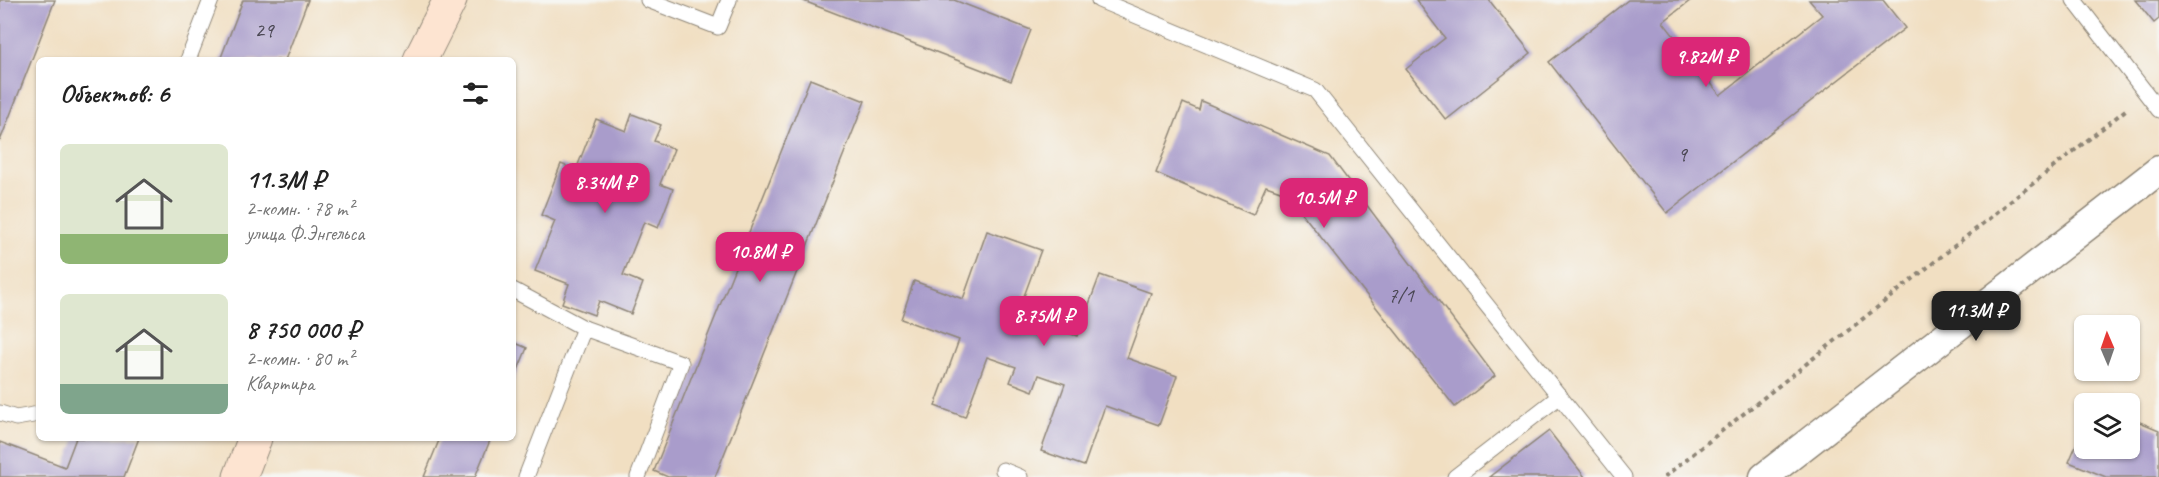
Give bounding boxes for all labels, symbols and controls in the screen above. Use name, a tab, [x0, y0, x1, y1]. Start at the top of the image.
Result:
house number: 29	[255, 17, 275, 43]
pin: 9.82M ₽	[1651, 37, 1761, 88]
text: 9.82M ₽	[1676, 44, 1736, 69]
text: Объектов: 6	[60, 77, 169, 110]
icon: filters	[459, 77, 492, 110]
house number: 9	[1677, 141, 1688, 167]
text: 11.3M ₽	[246, 163, 325, 196]
pin: 8.34M ₽	[550, 163, 660, 214]
icon: home	[108, 168, 180, 240]
text: 8.34M ₽	[575, 170, 635, 195]
pin: 10.5M ₽	[1269, 178, 1379, 229]
text: 10.5M ₽	[1294, 185, 1354, 210]
text: 2-комн. · 78 m²	[246, 196, 354, 221]
text: улица Ф.Энгельса	[246, 221, 364, 246]
pin: 10.8M ₽	[705, 232, 815, 283]
text: 10.8M ₽	[730, 239, 790, 264]
house number: 7/1	[1388, 282, 1415, 308]
pin: 11.3M ₽	[1921, 291, 2031, 342]
pin: 8.75M ₽	[989, 296, 1099, 347]
text: 11.3M ₽	[1946, 298, 2006, 323]
text: 8.75M ₽	[1014, 303, 1074, 328]
text: 8 750 000 ₽	[246, 313, 360, 346]
north arrow	[2074, 315, 2140, 381]
map controls	[2074, 315, 2140, 459]
icon: home	[108, 318, 180, 390]
text: 2-комн. · 80 m²	[246, 346, 354, 371]
text: Квартира	[246, 371, 314, 396]
button: layers	[2074, 393, 2140, 459]

